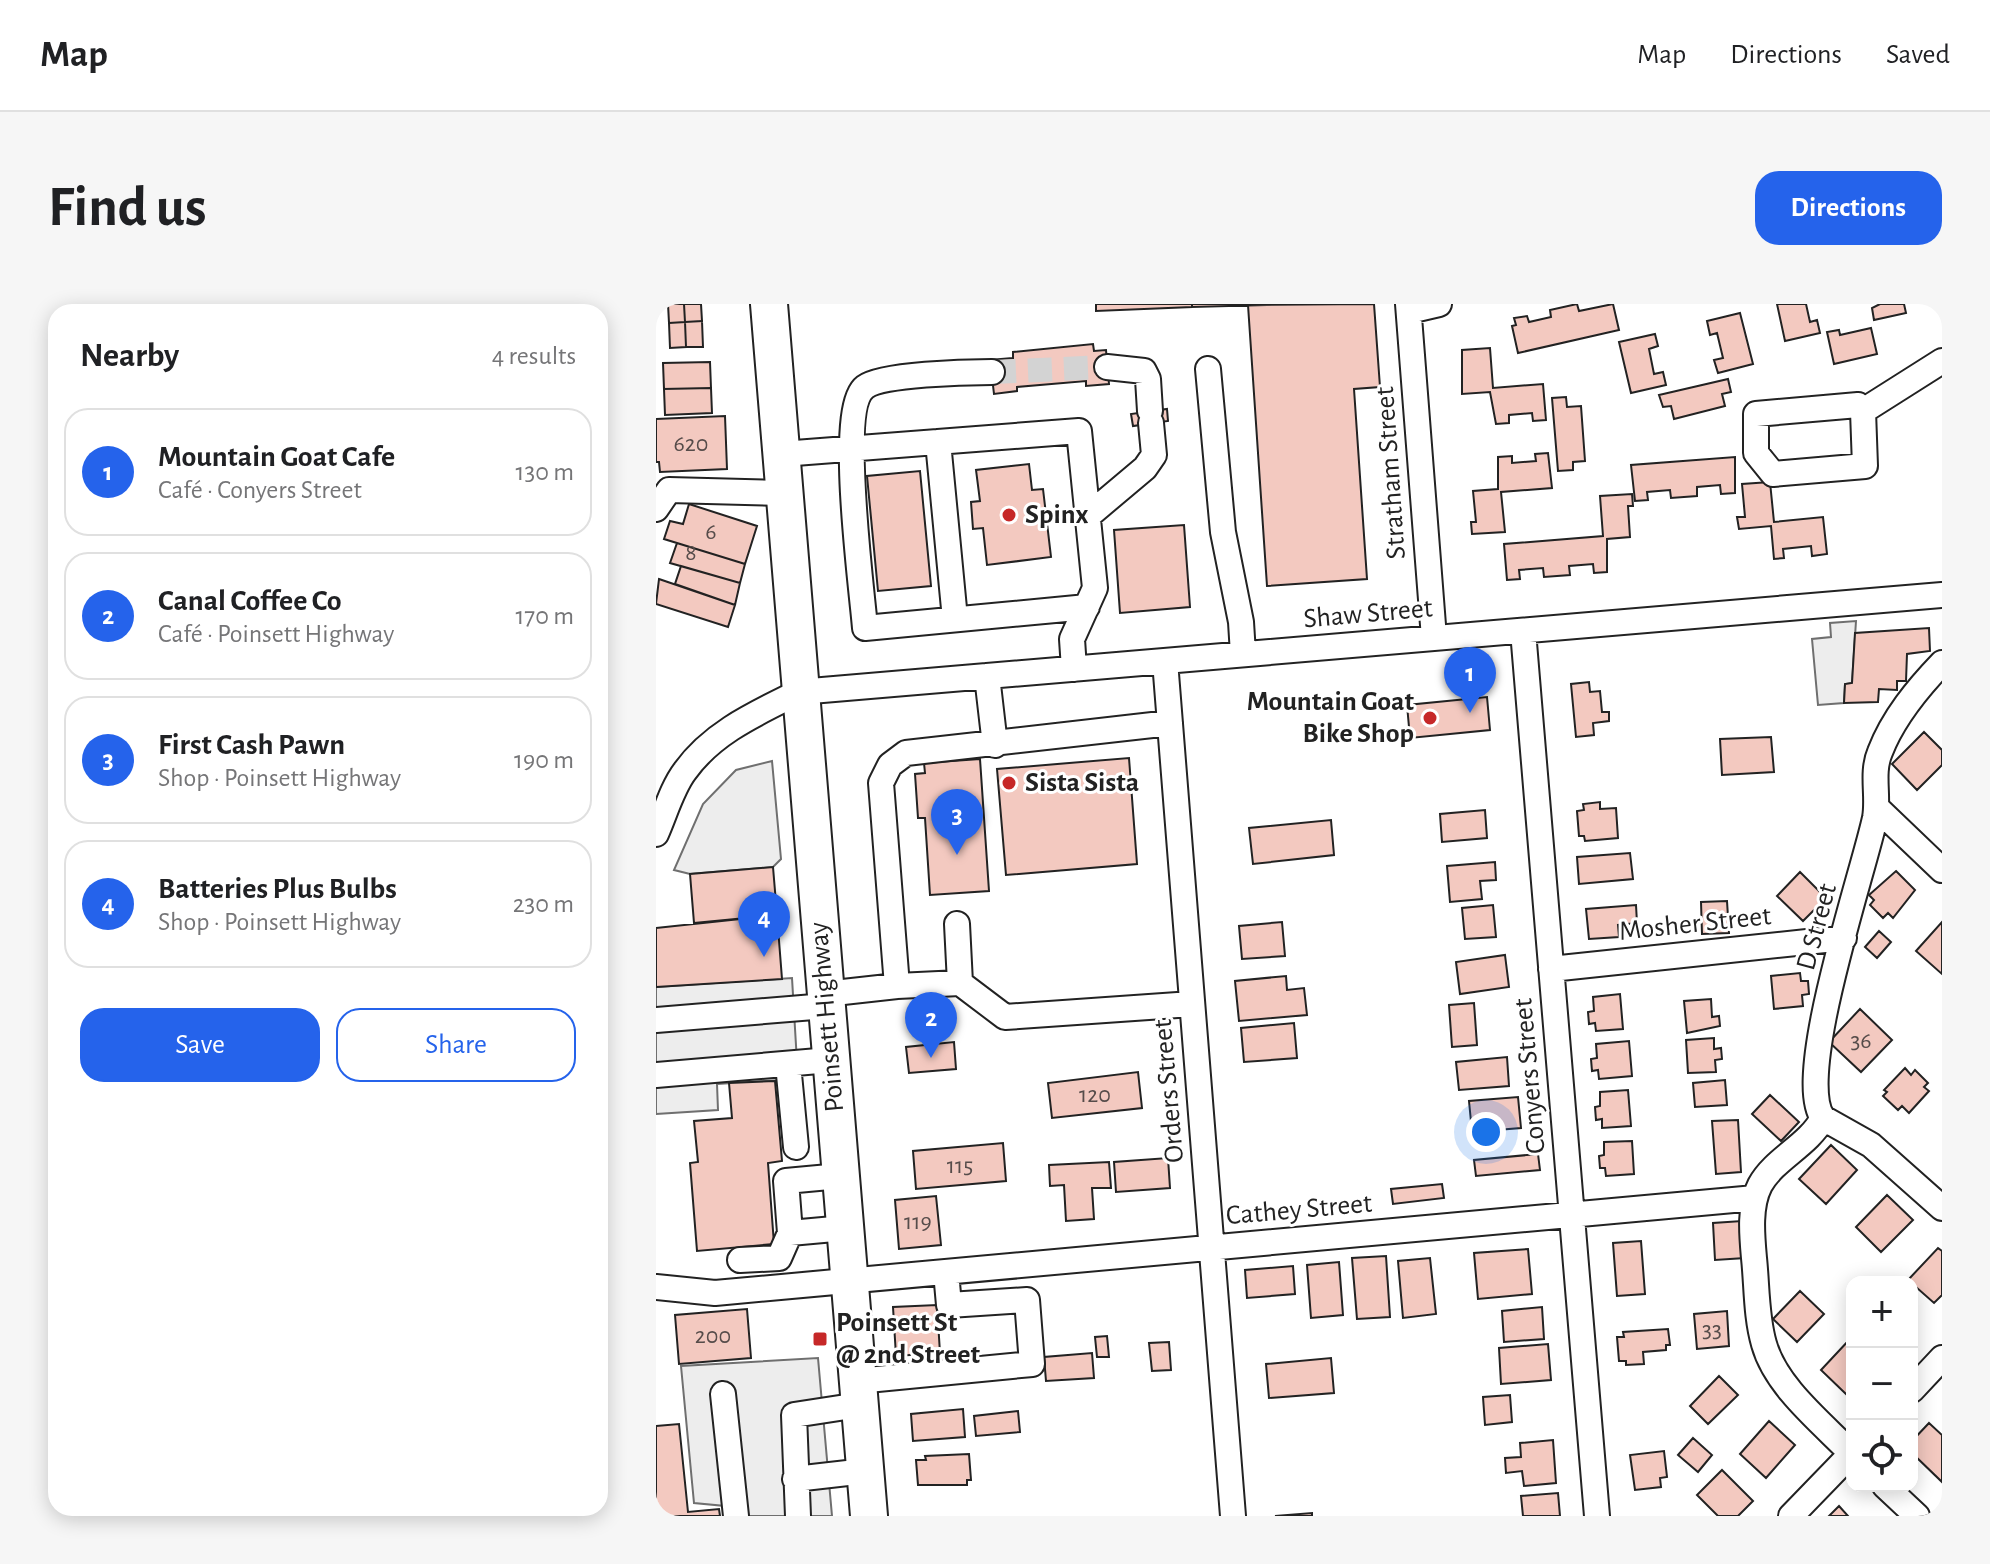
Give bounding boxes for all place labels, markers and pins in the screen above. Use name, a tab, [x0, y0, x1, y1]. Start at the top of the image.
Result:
place label: Spinx	[1025, 501, 1089, 529]
marker: Spinx	[1000, 506, 1018, 524]
pin: 1	[1444, 647, 1496, 713]
place label: Mountain Goat Bike Shop	[1247, 688, 1415, 748]
marker: Mountain Goat Bike Shop	[1421, 709, 1439, 727]
place label: Sista Sista	[1025, 769, 1139, 797]
marker: Sista Sista	[1000, 774, 1018, 792]
pin: 3	[931, 789, 983, 855]
pin: 4	[738, 891, 790, 957]
pin: 2	[905, 992, 957, 1058]
place label: Poinsett St @ 2nd Street	[836, 1309, 980, 1369]
marker: Poinsett St @ 2nd Street	[811, 1330, 829, 1348]

